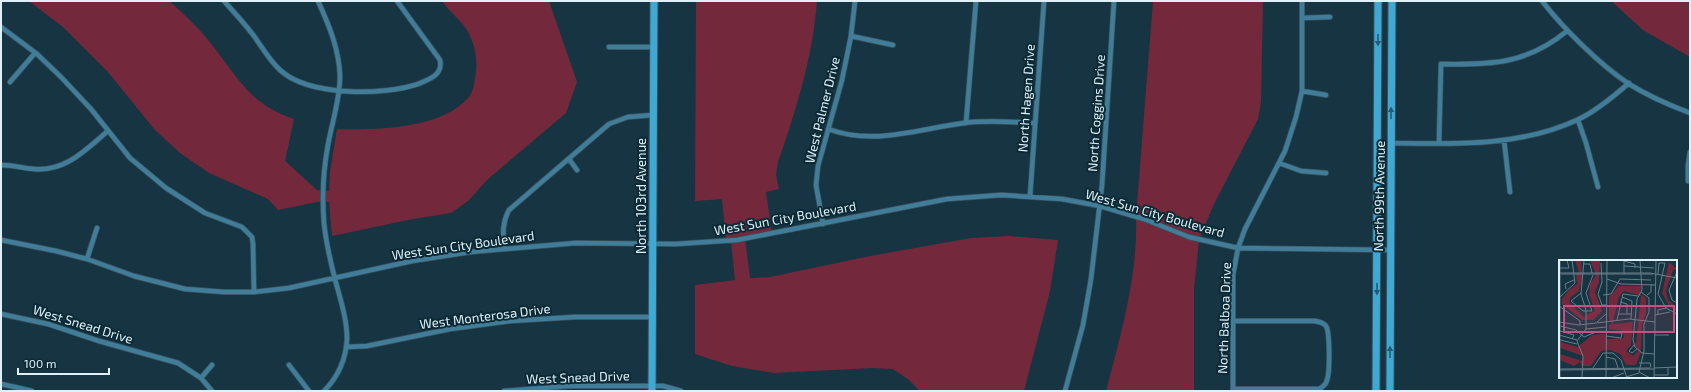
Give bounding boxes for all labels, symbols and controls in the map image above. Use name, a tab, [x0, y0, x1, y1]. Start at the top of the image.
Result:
one-way arrow	[1375, 34, 1381, 47]
street label: North Hagen Drive	[1014, 43, 1038, 153]
street label: North Coggins Drive	[1084, 54, 1108, 172]
street label: West Palmer Drive	[801, 55, 843, 165]
one-way arrow	[1388, 106, 1394, 119]
street label: North 103rd Avenue	[633, 138, 649, 254]
street label: North 99th Avenue	[1370, 141, 1388, 251]
street label: West Sun City Boulevard	[1084, 185, 1226, 241]
street label: West Sun City Boulevard	[713, 198, 857, 238]
street label: West Sun City Boulevard	[391, 227, 535, 263]
inset map	[1559, 260, 1677, 378]
street label: North Balboa Drive	[1214, 262, 1234, 374]
one-way arrow	[1374, 283, 1380, 296]
street label: West Monterosa Drive	[419, 300, 551, 332]
street label: West Snead Drive	[31, 301, 135, 347]
one-way arrow	[1387, 345, 1393, 358]
scale bar	[18, 350, 109, 376]
text: 100 m	[24, 356, 56, 370]
street label: West Snead Drive	[526, 367, 630, 387]

